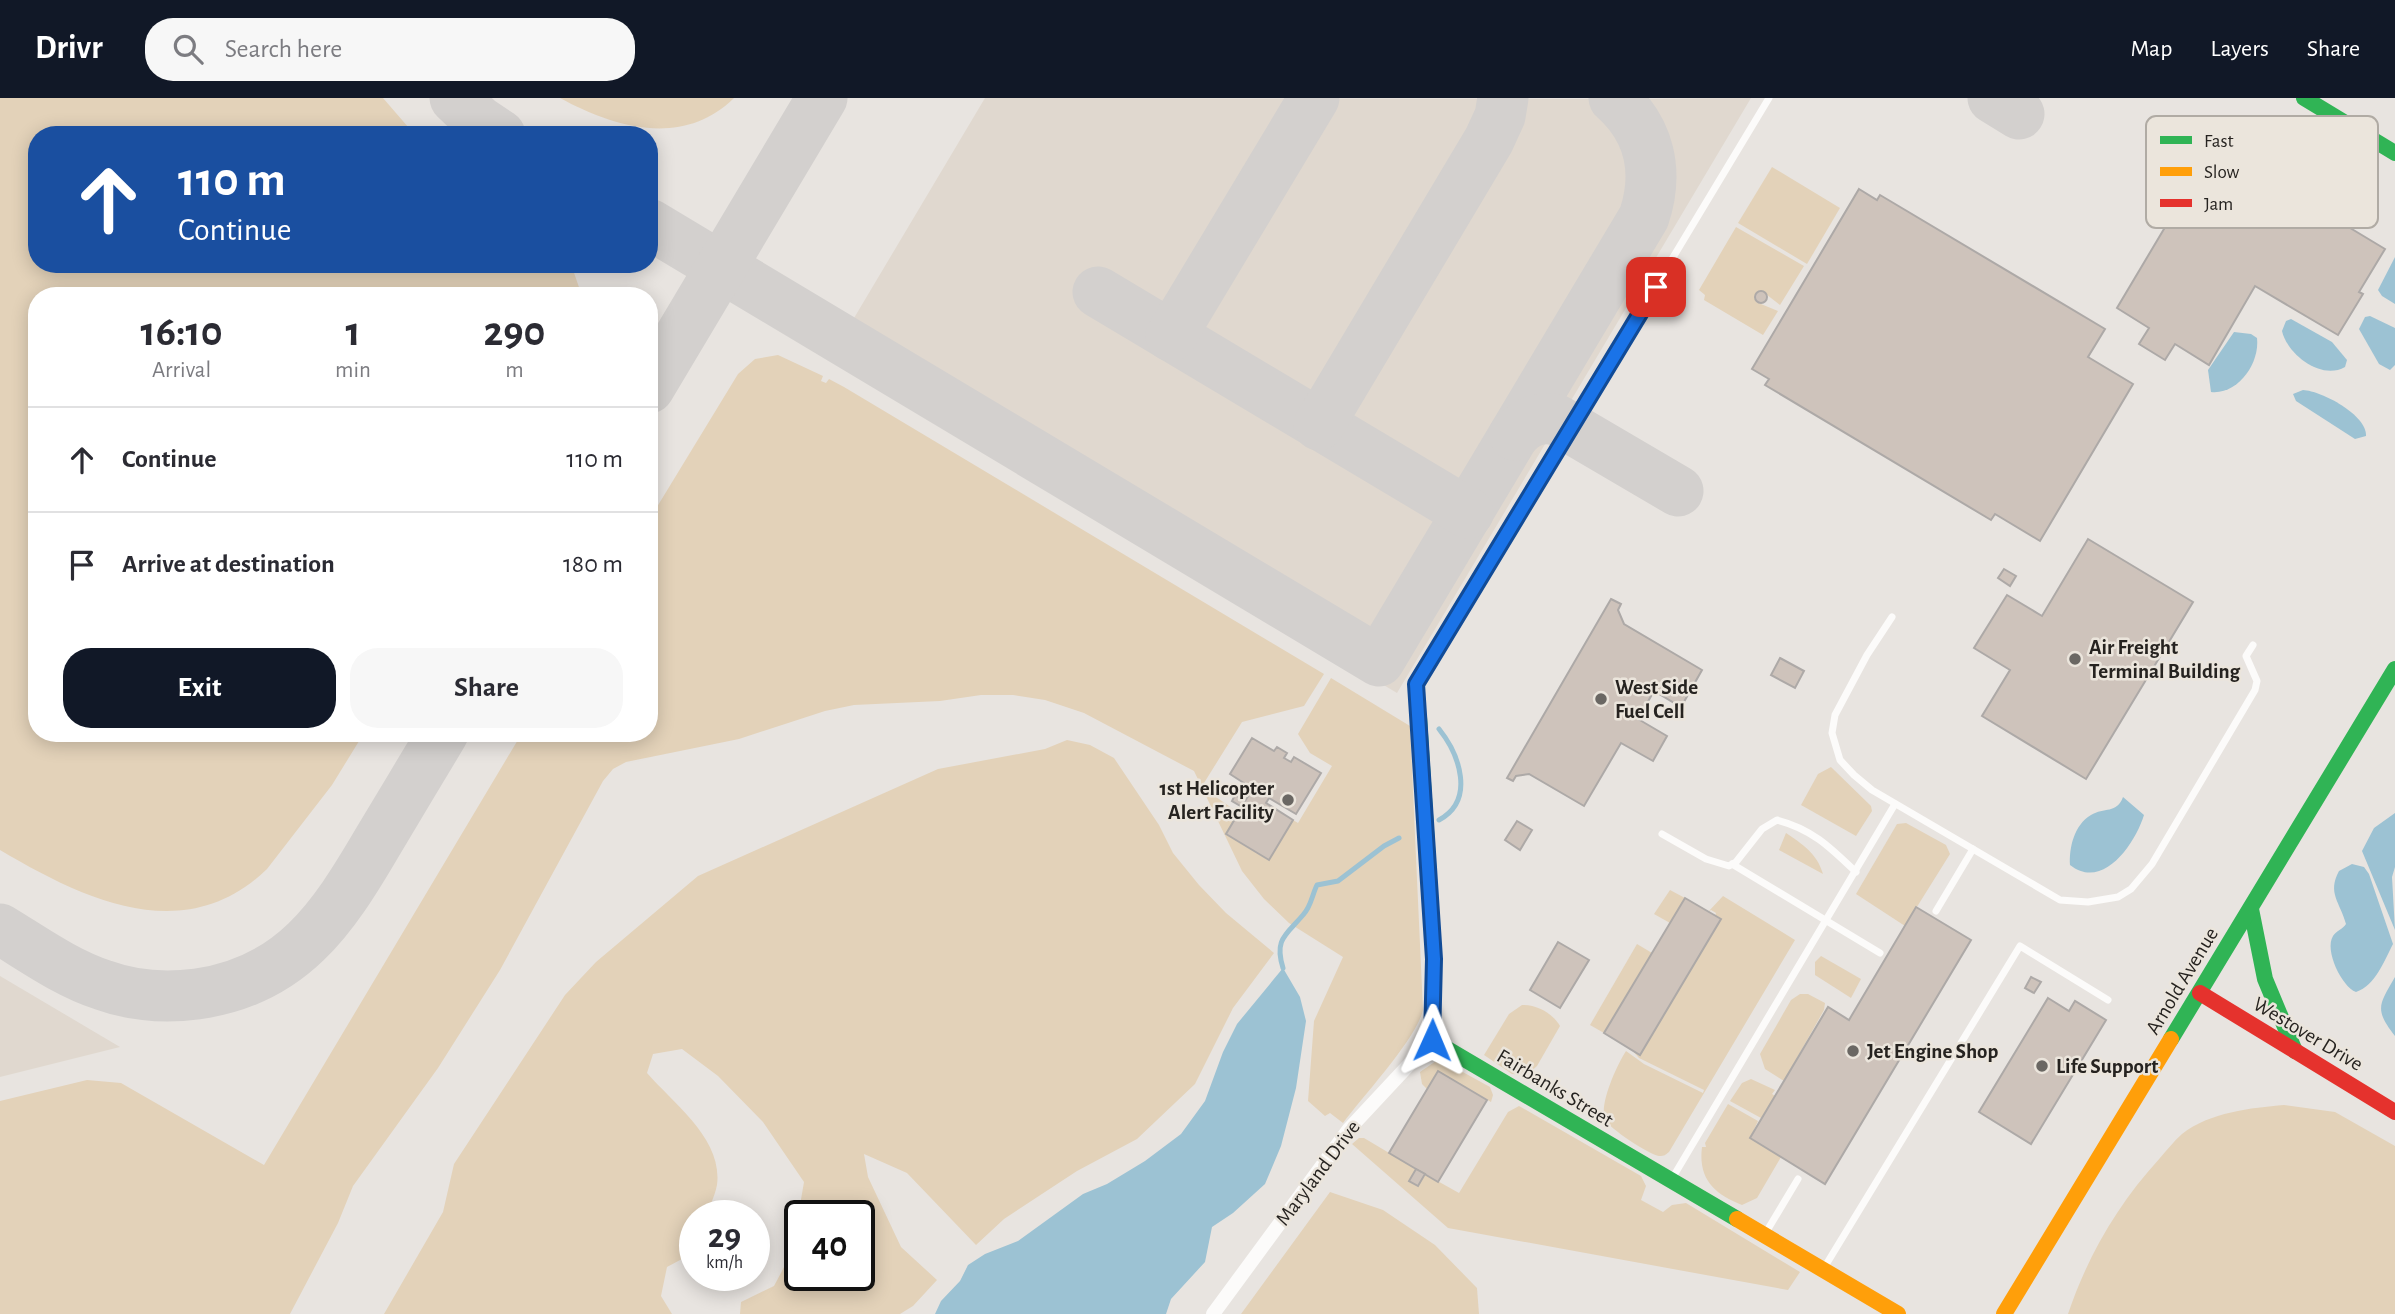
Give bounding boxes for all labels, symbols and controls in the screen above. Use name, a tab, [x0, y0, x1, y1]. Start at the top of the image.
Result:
search box	[145, 18, 635, 81]
icon: search	[169, 30, 207, 68]
text: Drivr	[35, 32, 103, 65]
text: Search here	[225, 36, 342, 62]
text: Map	[2130, 37, 2172, 61]
text: Layers	[2210, 37, 2269, 61]
text: Share	[2307, 37, 2360, 61]
legend	[2146, 116, 2378, 228]
text: Fast	[2204, 132, 2234, 151]
icon: ahead	[63, 154, 154, 245]
text: 110 m	[178, 156, 286, 205]
text: Slow	[2204, 163, 2240, 182]
text: Jam	[2204, 195, 2233, 214]
text: Continue	[178, 214, 291, 246]
pin	[1626, 257, 1686, 317]
icon: arrive	[1637, 268, 1675, 306]
text: 16:10	[141, 311, 223, 353]
text: 1	[345, 311, 361, 353]
text: 290	[483, 311, 545, 353]
text: Arrival	[152, 359, 211, 382]
text: min	[335, 359, 371, 382]
text: m	[505, 359, 524, 382]
icon: ahead	[63, 441, 101, 479]
text: Continue	[122, 446, 217, 472]
text: 110 m	[566, 446, 623, 472]
icon: arrive	[63, 546, 101, 584]
text: Arrive at destination	[122, 551, 335, 577]
text: 180 m	[563, 551, 623, 577]
place label: Air Freight Terminal Building	[2089, 637, 2241, 682]
button: Exit	[63, 648, 336, 728]
button: Share	[350, 648, 623, 728]
marker: Air Freight Terminal Building	[2067, 651, 2083, 667]
place label: West Side Fuel Cell	[1615, 677, 1698, 722]
marker: West Side Fuel Cell	[1593, 691, 1609, 707]
place label: 1st Helicopter Alert Facility	[1160, 778, 1275, 823]
marker: 1st Helicopter Alert Facility	[1280, 792, 1296, 808]
street label: Arnold Avenue	[2142, 924, 2222, 1038]
street label: Westover Drive	[2249, 993, 2367, 1075]
position arrow	[1395, 1003, 1469, 1077]
place label: Jet Engine Shop	[1867, 1041, 1998, 1062]
marker: Jet Engine Shop	[1845, 1043, 1861, 1059]
street label: Fairbanks Street	[1493, 1045, 1617, 1131]
place label: Life Support	[2056, 1056, 2158, 1077]
marker: Life Support	[2034, 1058, 2050, 1074]
street label: Maryland Drive	[1272, 1117, 1364, 1229]
speed limit sign: 40	[784, 1200, 875, 1291]
text: 29	[708, 1219, 741, 1254]
text: km/h	[706, 1254, 743, 1272]

